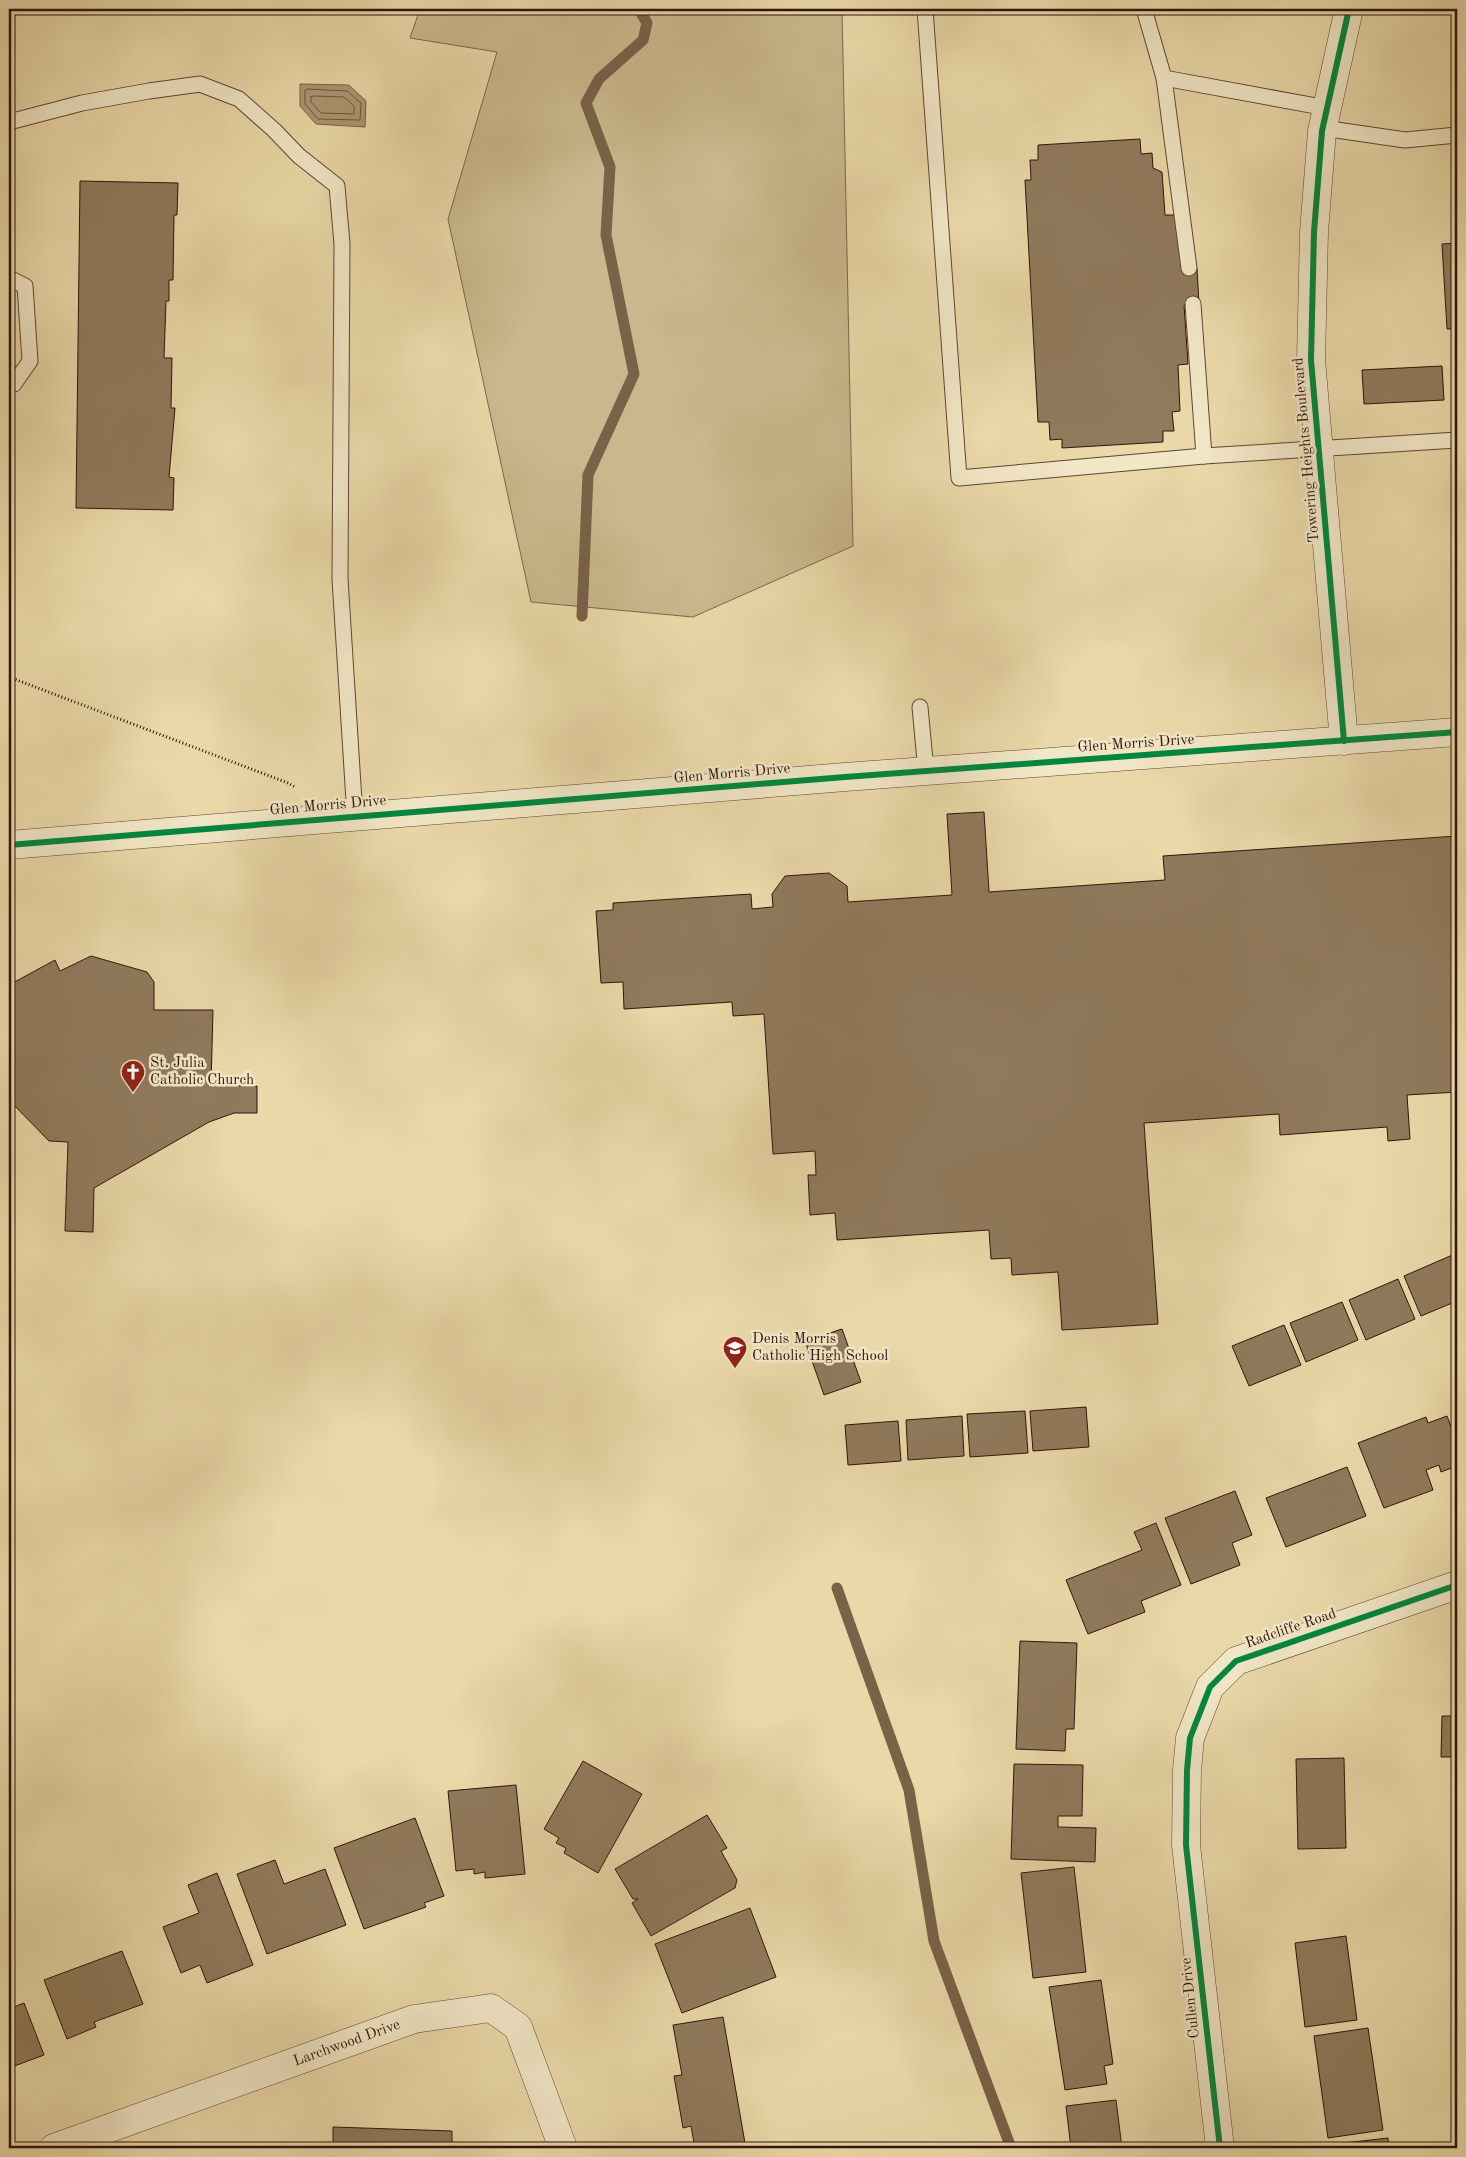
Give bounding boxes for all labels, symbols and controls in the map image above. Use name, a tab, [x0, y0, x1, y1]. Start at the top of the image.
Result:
street label: Towering Heights Boulevard	[1291, 357, 1323, 543]
street label: Glen Morris Drive	[1077, 732, 1195, 756]
street label: Glen Morris Drive	[673, 761, 791, 787]
street label: Glen Morris Drive	[269, 793, 387, 819]
place label: St. Julia Catholic Church	[150, 1056, 254, 1088]
church icon: St. Julia Catholic Church	[120, 1059, 146, 1093]
place label: Denis Morris Catholic High School	[752, 1332, 888, 1364]
school or university icon: Denis Morris Catholic High School	[722, 1335, 748, 1369]
street label: Radcliffe Road	[1244, 1606, 1339, 1652]
street label: Cullen Drive	[1179, 1957, 1203, 2039]
street label: Larchwood Drive	[291, 2017, 402, 2069]

